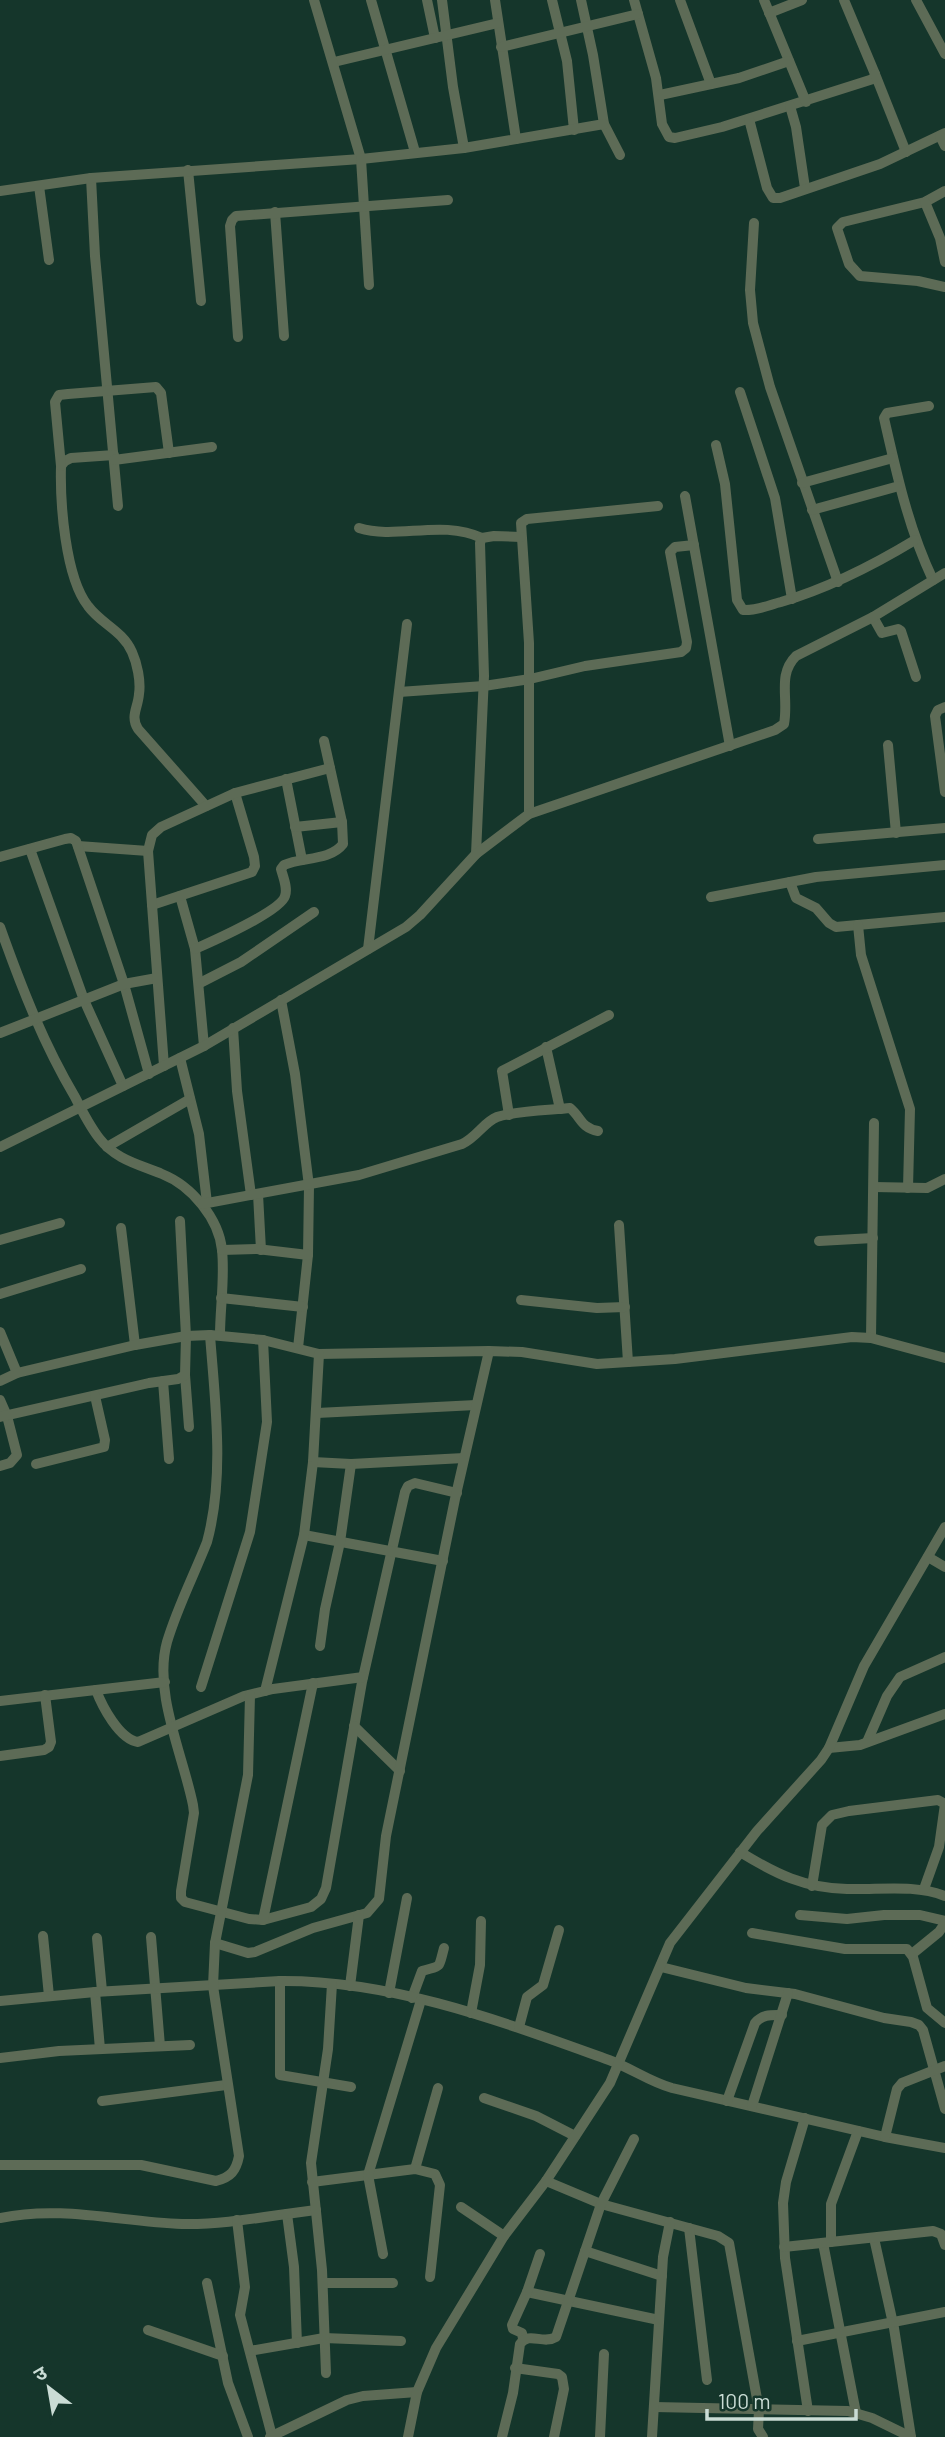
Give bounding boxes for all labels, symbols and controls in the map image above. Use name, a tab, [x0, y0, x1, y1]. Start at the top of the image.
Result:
north arrow	[14, 2353, 84, 2423]
text: उ	[29, 2360, 51, 2386]
scale bar	[707, 2378, 856, 2422]
text: 100 m	[718, 2388, 771, 2413]

